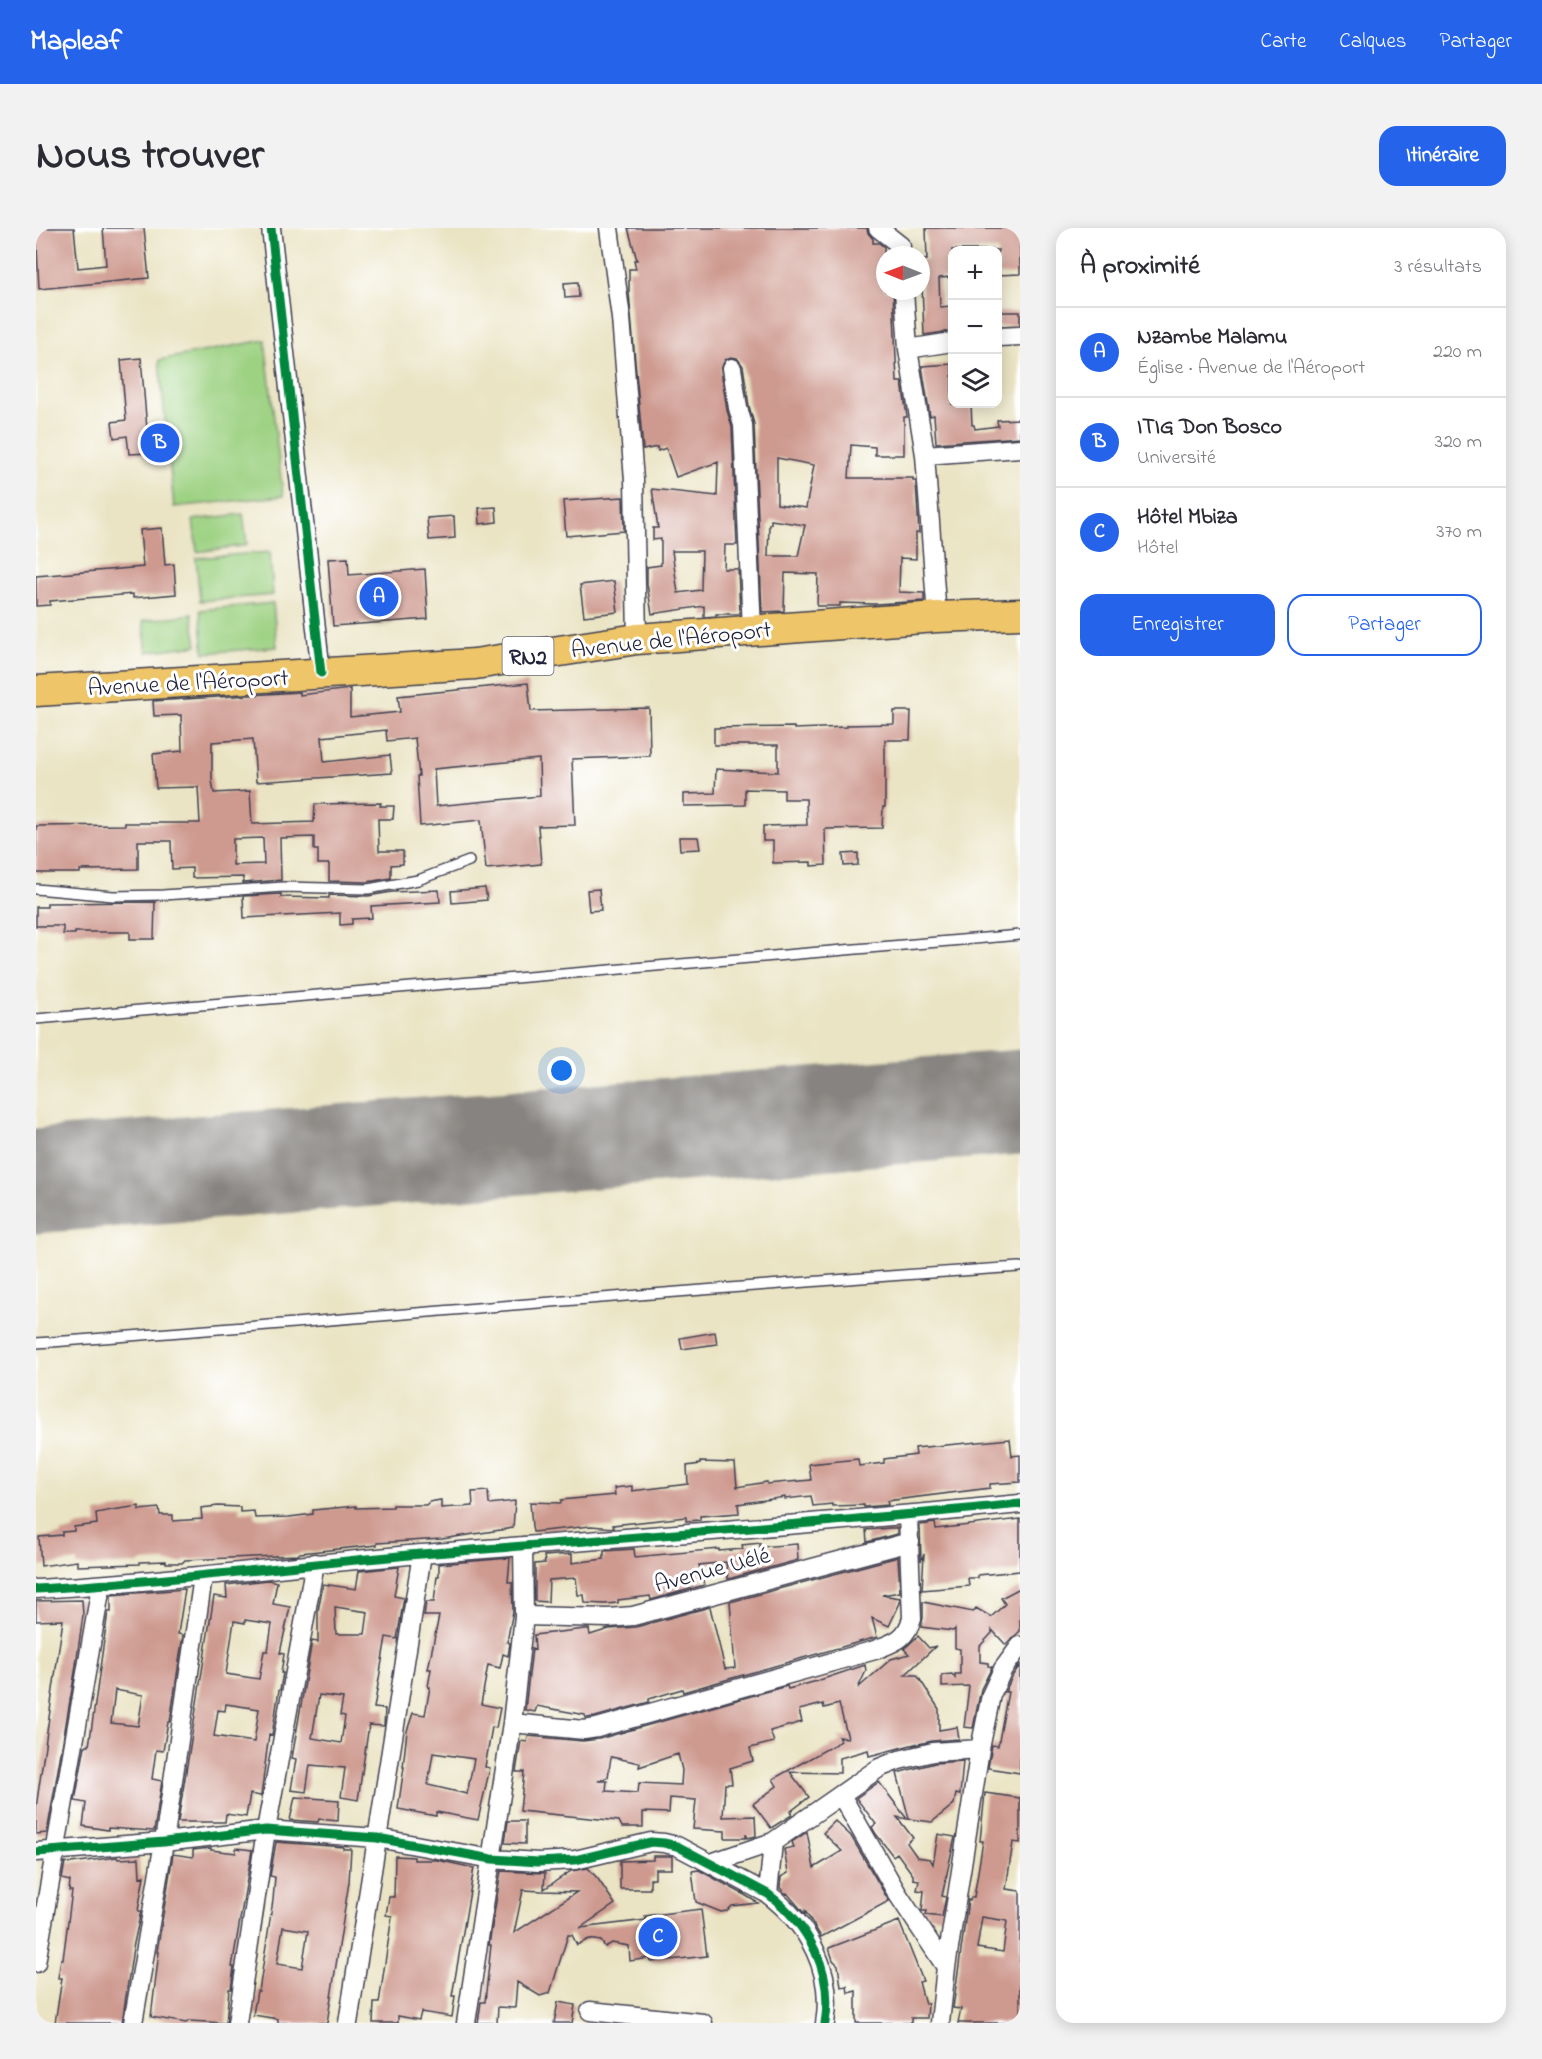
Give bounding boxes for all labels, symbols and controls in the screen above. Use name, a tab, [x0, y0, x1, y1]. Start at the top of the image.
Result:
text: Mapleaf	[30, 22, 122, 63]
text: Carte	[1260, 27, 1306, 57]
text: Calques	[1339, 27, 1406, 57]
text: Partager	[1439, 27, 1512, 57]
text: Nous trouver	[36, 126, 264, 187]
button: Itinéraire	[1379, 126, 1506, 186]
north arrow	[876, 246, 930, 300]
map controls	[948, 246, 1002, 408]
button: +	[948, 246, 1002, 300]
text: À proximité	[1080, 248, 1200, 286]
text: 3 résultats	[1394, 253, 1482, 282]
button: −	[948, 300, 1002, 354]
text: Nzambe Malamu	[1137, 322, 1287, 354]
text: A	[1093, 338, 1106, 367]
text: 220 m	[1433, 338, 1482, 367]
button: layers	[948, 354, 1002, 408]
text: Église · Avenue de l'Aéroport	[1137, 354, 1365, 383]
text: ITIG Don Bosco	[1137, 412, 1282, 444]
pin: B	[140, 420, 180, 466]
text: B	[1093, 428, 1106, 457]
text: 320 m	[1435, 428, 1482, 457]
text: Université	[1137, 444, 1216, 473]
text: Hôtel Mbiza	[1137, 502, 1238, 534]
text: C	[1094, 518, 1105, 547]
text: 370 m	[1436, 518, 1482, 547]
text: Hôtel	[1137, 534, 1178, 563]
pin: A	[360, 574, 398, 620]
button: Enregistrer	[1080, 594, 1275, 656]
button: Partager	[1287, 594, 1482, 656]
street label: Avenue de l'Aéroport	[569, 614, 773, 669]
road number: RN2	[502, 637, 554, 675]
street label: Avenue de l'Aéroport	[87, 662, 289, 707]
your location	[547, 1056, 576, 1085]
street label: Avenue Uélé	[651, 1539, 775, 1604]
pin: C	[638, 1914, 678, 1960]

